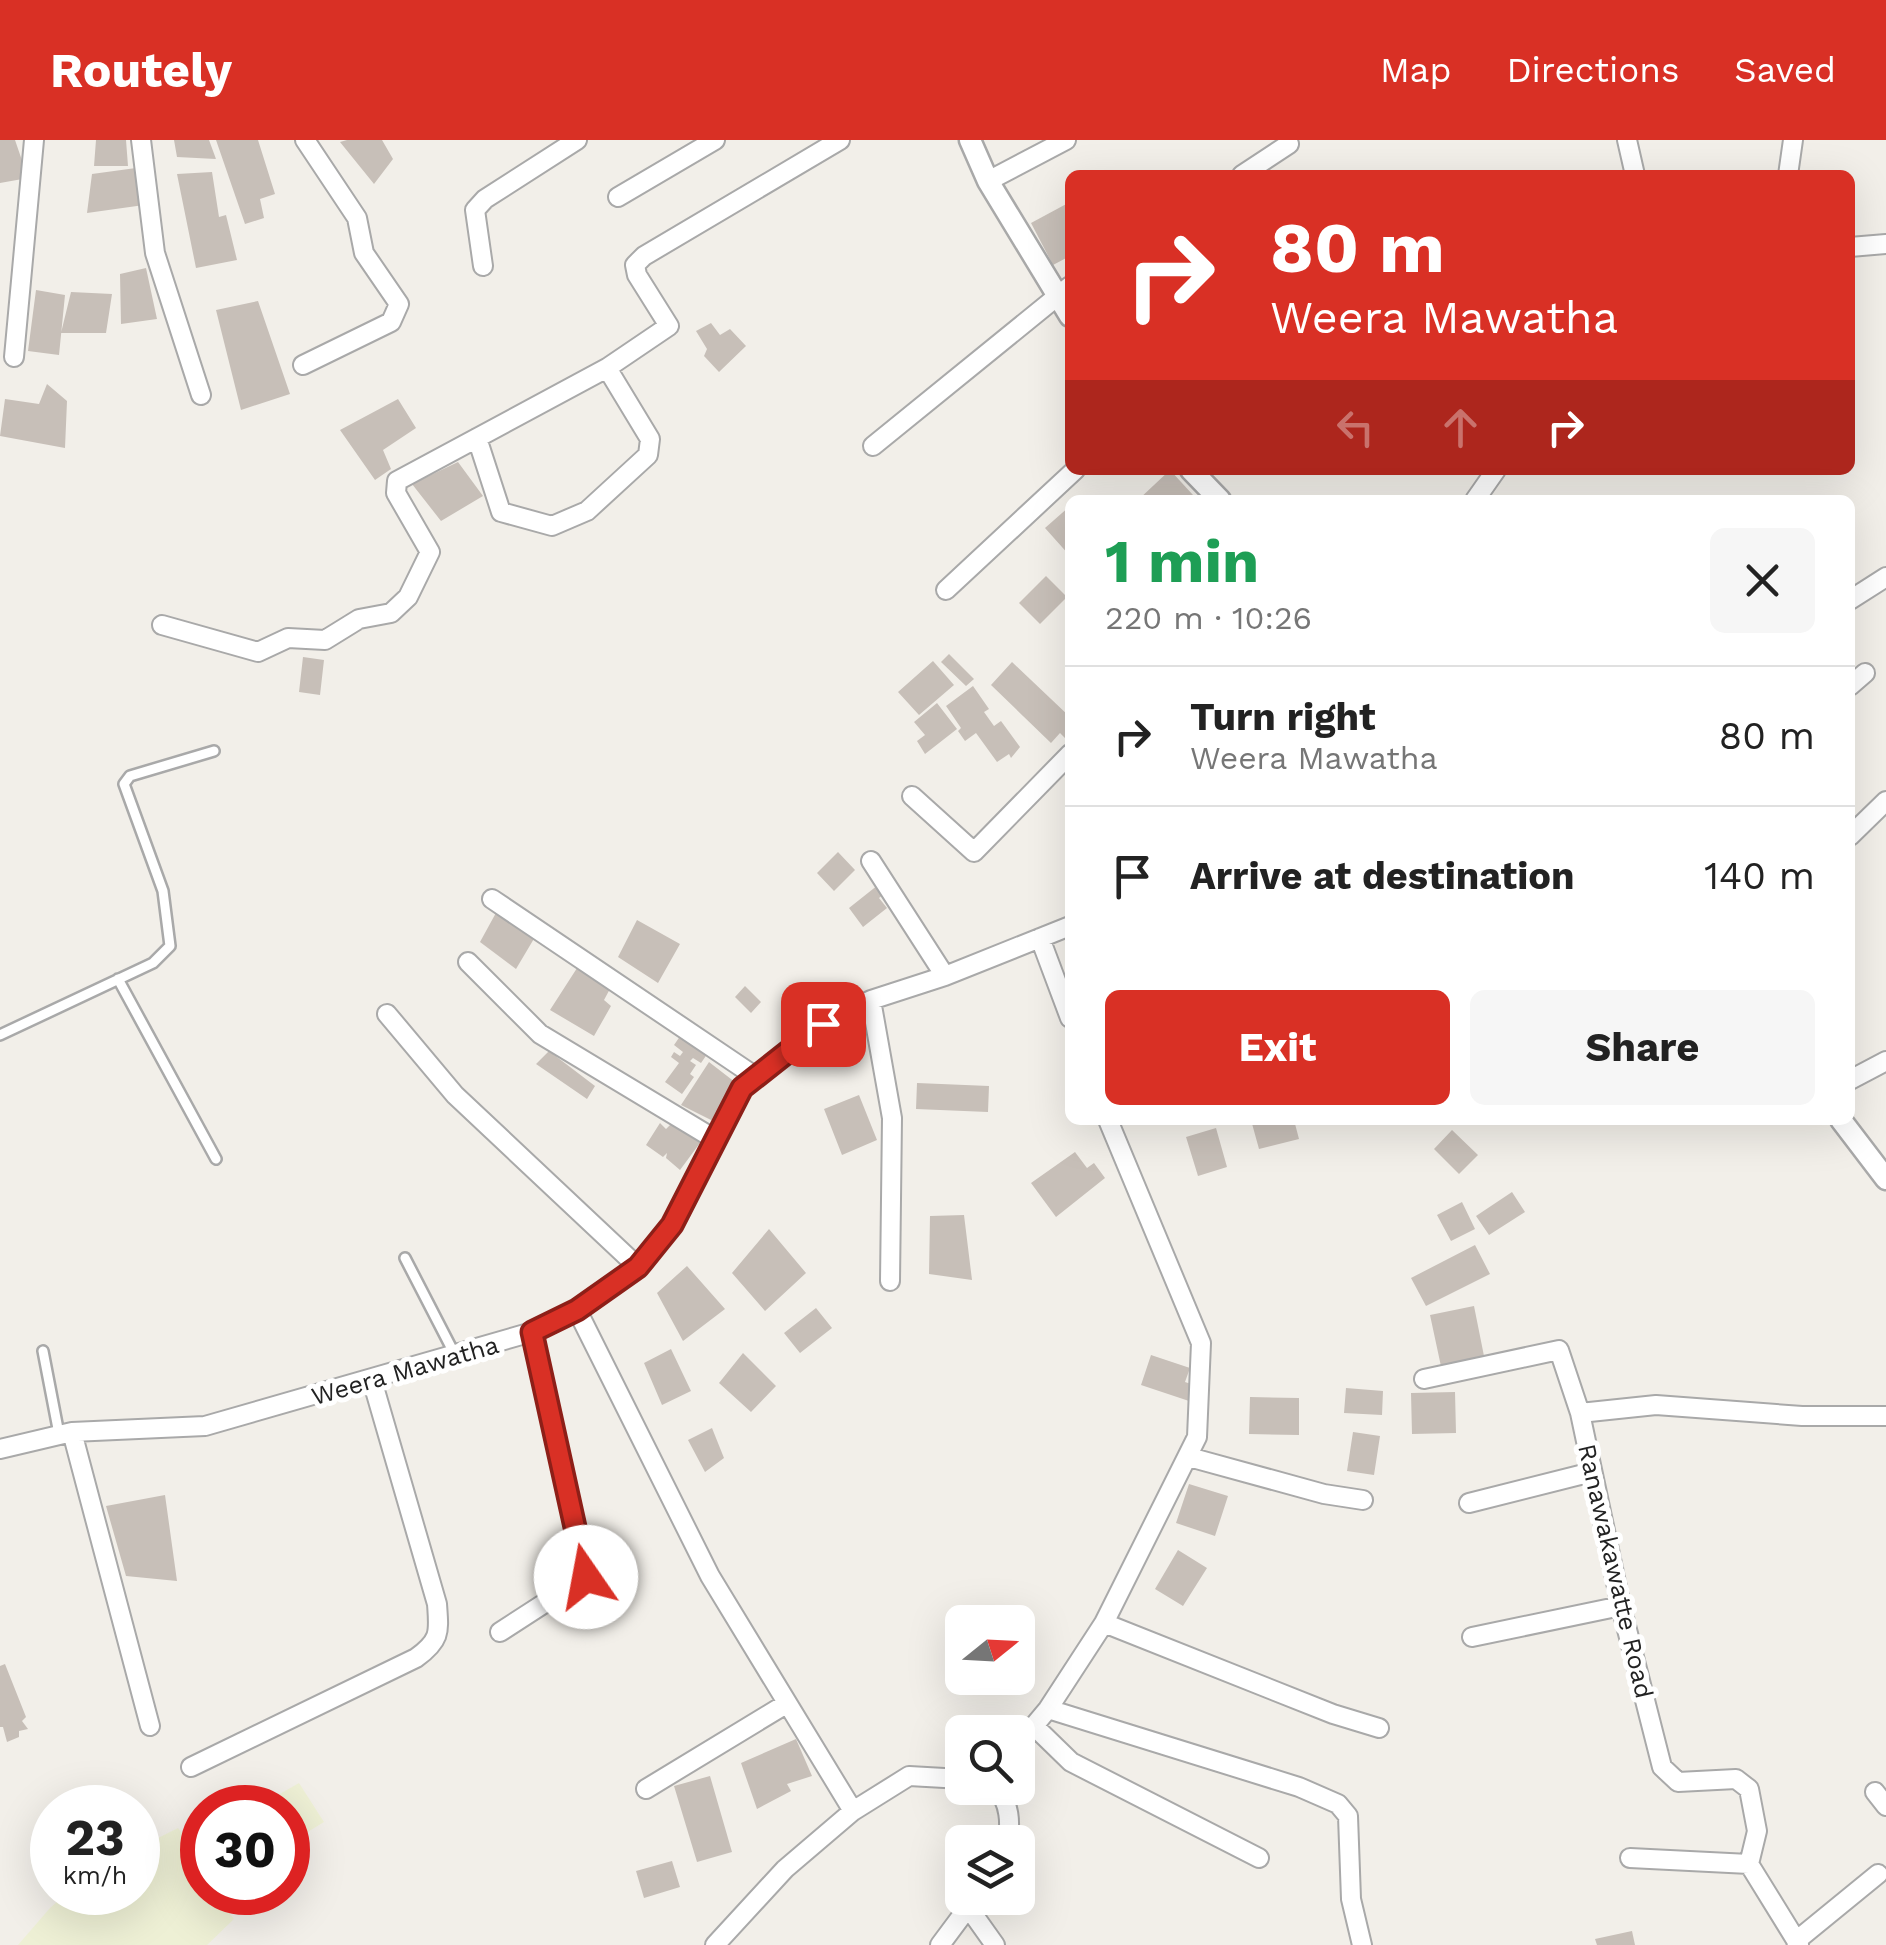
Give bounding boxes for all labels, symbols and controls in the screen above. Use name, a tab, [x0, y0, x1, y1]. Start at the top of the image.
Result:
text: Routely	[50, 42, 232, 99]
text: Map	[1380, 49, 1451, 91]
text: Directions	[1506, 49, 1679, 91]
text: Saved	[1734, 49, 1836, 91]
text: 80 m	[1270, 207, 1445, 289]
icon: right	[1105, 210, 1235, 340]
text: Weera Mawatha	[1270, 291, 1618, 344]
icon: left	[1328, 400, 1383, 455]
icon: ahead	[1433, 400, 1488, 455]
icon: right	[1538, 400, 1593, 455]
text: 1 min	[1105, 526, 1259, 597]
button: close	[1710, 528, 1815, 633]
text: 220 m · 10:26	[1105, 599, 1312, 637]
text: Turn right	[1190, 695, 1376, 739]
icon: right	[1105, 709, 1160, 764]
text: 80 m	[1719, 714, 1815, 758]
text: Weera Mawatha	[1190, 739, 1438, 777]
icon: arrive	[1105, 849, 1160, 904]
text: Arrive at destination	[1190, 854, 1575, 898]
text: 140 m	[1704, 854, 1815, 898]
pin	[781, 982, 866, 1067]
button: Exit	[1105, 990, 1450, 1105]
button: Share	[1470, 990, 1815, 1105]
icon: arrive	[796, 997, 851, 1052]
street label: Weera Mawatha	[308, 1330, 502, 1411]
street label: Ranawakawatte Road	[1572, 1441, 1659, 1701]
position arrow	[534, 1525, 638, 1629]
north arrow	[945, 1605, 1035, 1695]
map controls	[945, 1605, 1035, 1915]
button: search	[945, 1715, 1035, 1805]
speed limit sign: 30	[180, 1785, 310, 1915]
text: 23	[65, 1808, 125, 1867]
button: layers	[945, 1825, 1035, 1915]
text: km/h	[63, 1861, 127, 1890]

